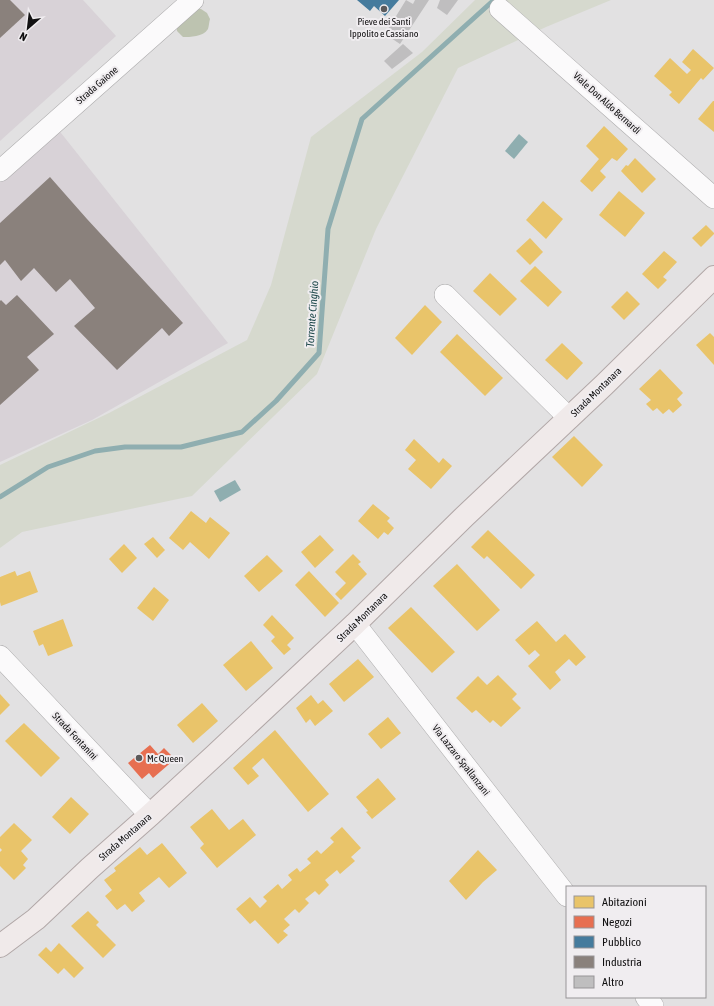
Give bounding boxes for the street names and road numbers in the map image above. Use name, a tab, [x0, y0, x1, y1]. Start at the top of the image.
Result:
street label: Strada Gaione	[74, 64, 120, 106]
street label: Viale Don Aldo Bernardi	[571, 70, 643, 136]
street label: Strada Montanara	[568, 365, 624, 419]
street label: Strada Montanara	[334, 590, 390, 644]
street label: Strada Fontanini	[50, 710, 100, 762]
street label: Via Lazzaro Spallanzani	[430, 723, 492, 797]
street label: Strada Montanara	[97, 811, 154, 863]

